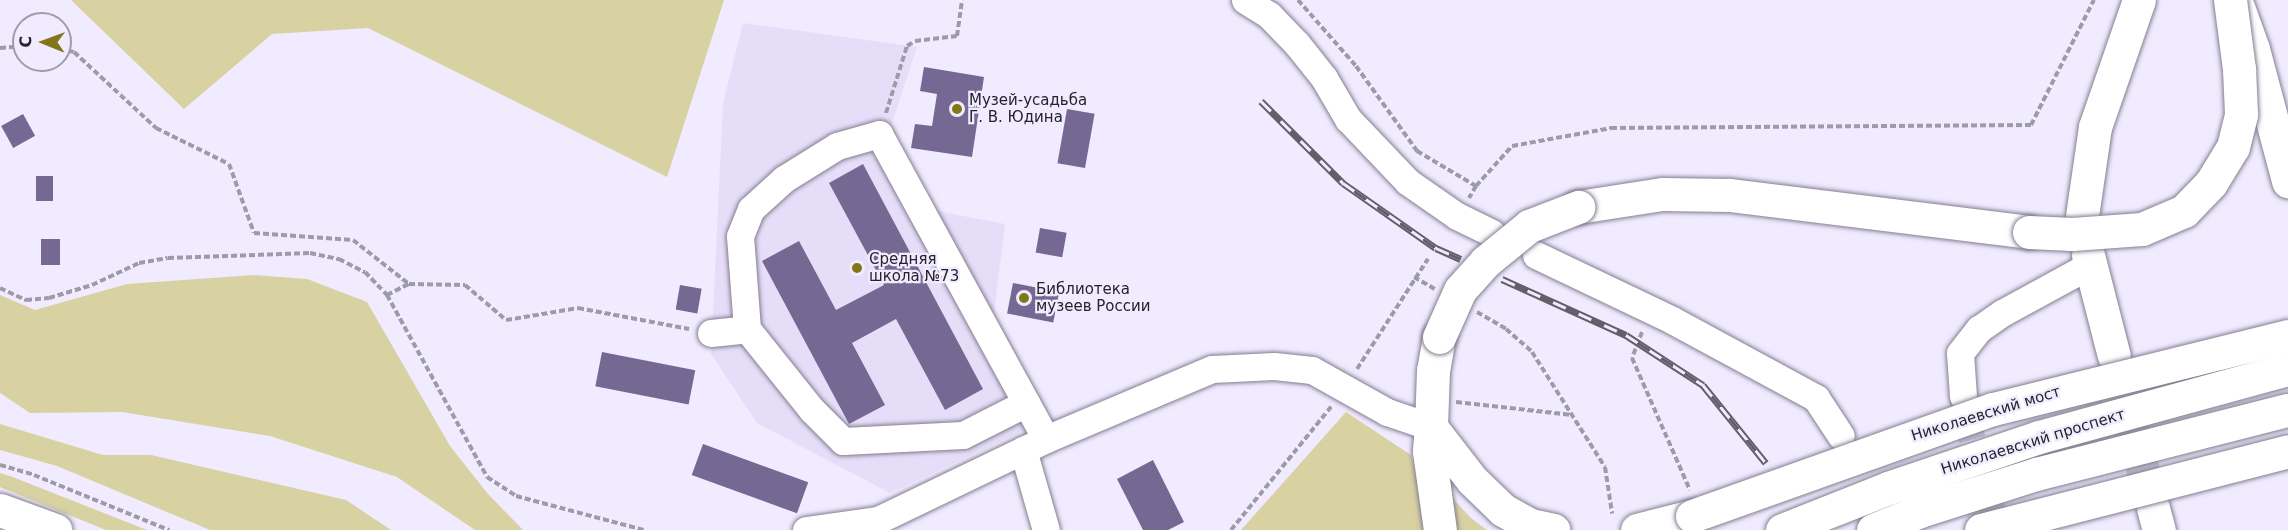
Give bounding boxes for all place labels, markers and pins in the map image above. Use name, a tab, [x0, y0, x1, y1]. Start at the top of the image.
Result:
place label: Музей-усадьба Г. В. Юдина	[969, 91, 1087, 126]
marker: Музей-усадьба Г. В. Юдина	[950, 102, 964, 116]
place label: Средняя школа №73	[869, 250, 959, 285]
marker: Средняя школа №73	[850, 261, 864, 275]
place label: Библиотека музеев России	[1036, 280, 1150, 315]
marker: Библиотека музеев России	[1017, 291, 1031, 305]

